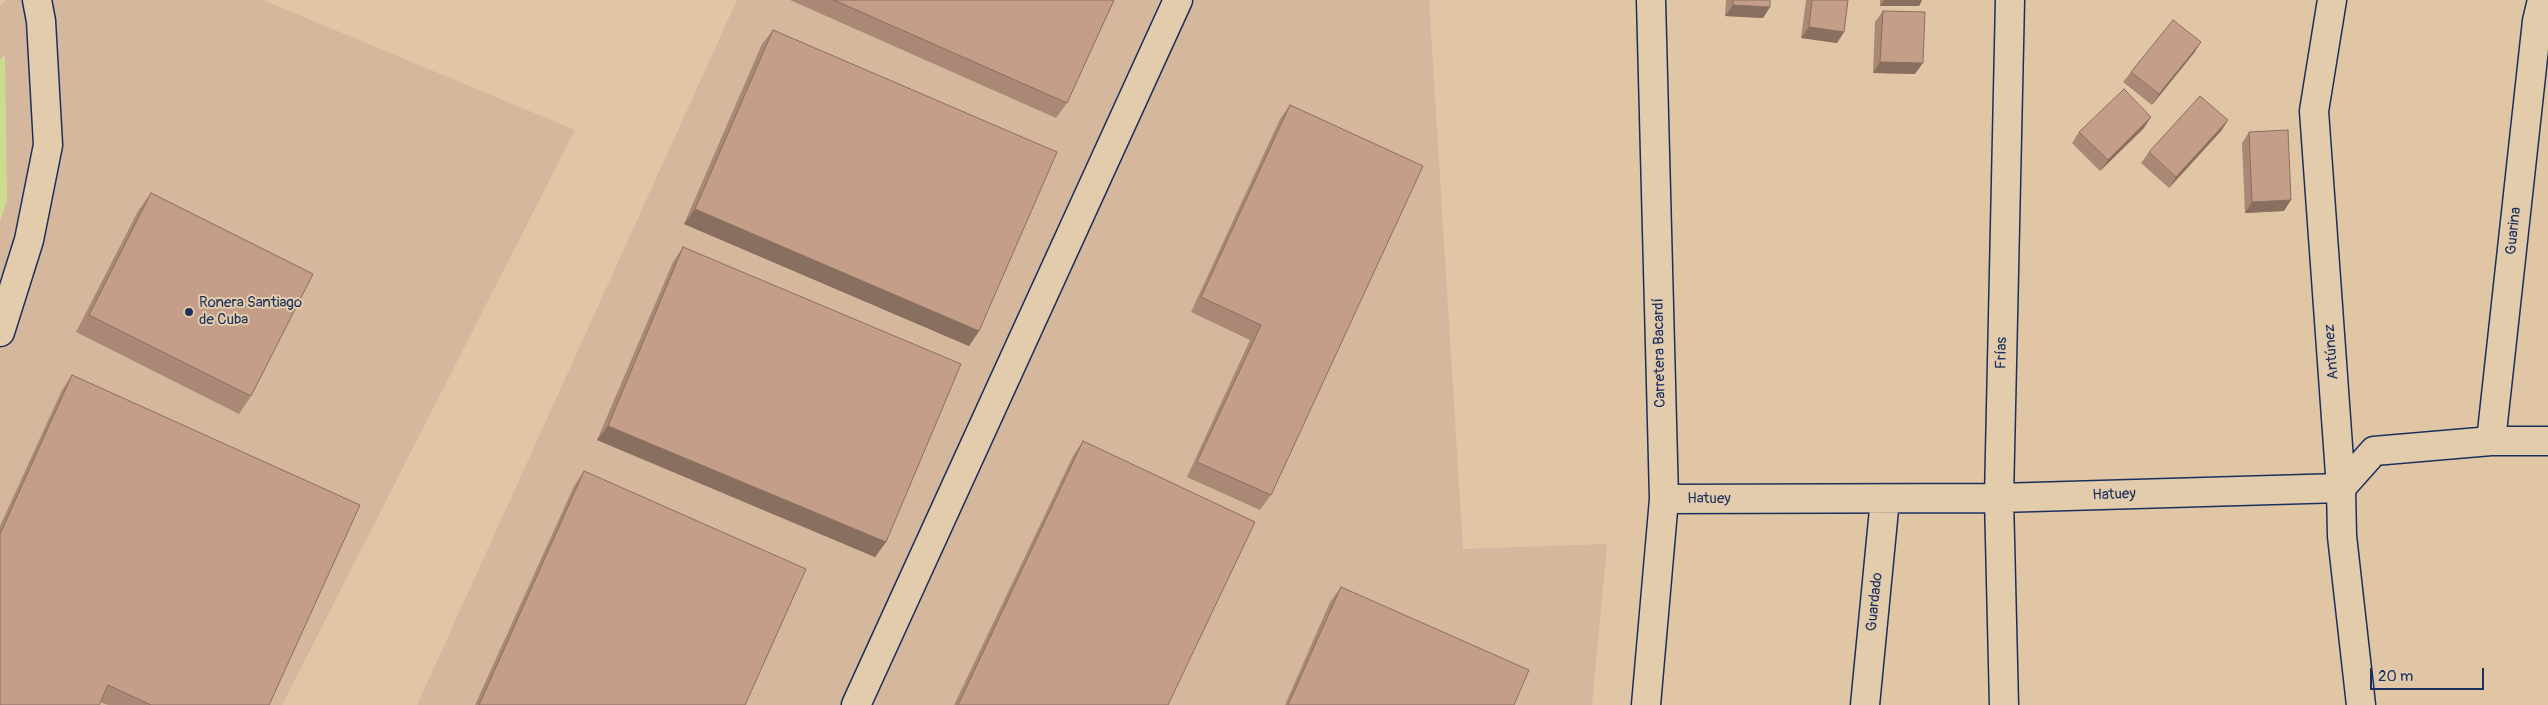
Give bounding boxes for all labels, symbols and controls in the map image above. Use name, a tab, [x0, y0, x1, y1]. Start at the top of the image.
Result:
street label: Guarina	[2503, 206, 2525, 256]
place label: Ronera Santiago de Cuba	[199, 294, 302, 329]
street label: Carretera Bacardí	[1650, 298, 1670, 408]
marker: Ronera Santiago de Cuba	[183, 306, 195, 318]
street label: Antúnez	[2321, 324, 2343, 380]
street label: Frías	[1993, 337, 2011, 369]
street label: Hatuey	[2092, 485, 2136, 505]
street label: Hatuey	[1687, 490, 1731, 508]
street label: Guardado	[1863, 572, 1887, 632]
scale bar	[2373, 658, 2487, 690]
text: 20 m	[2378, 667, 2413, 686]

